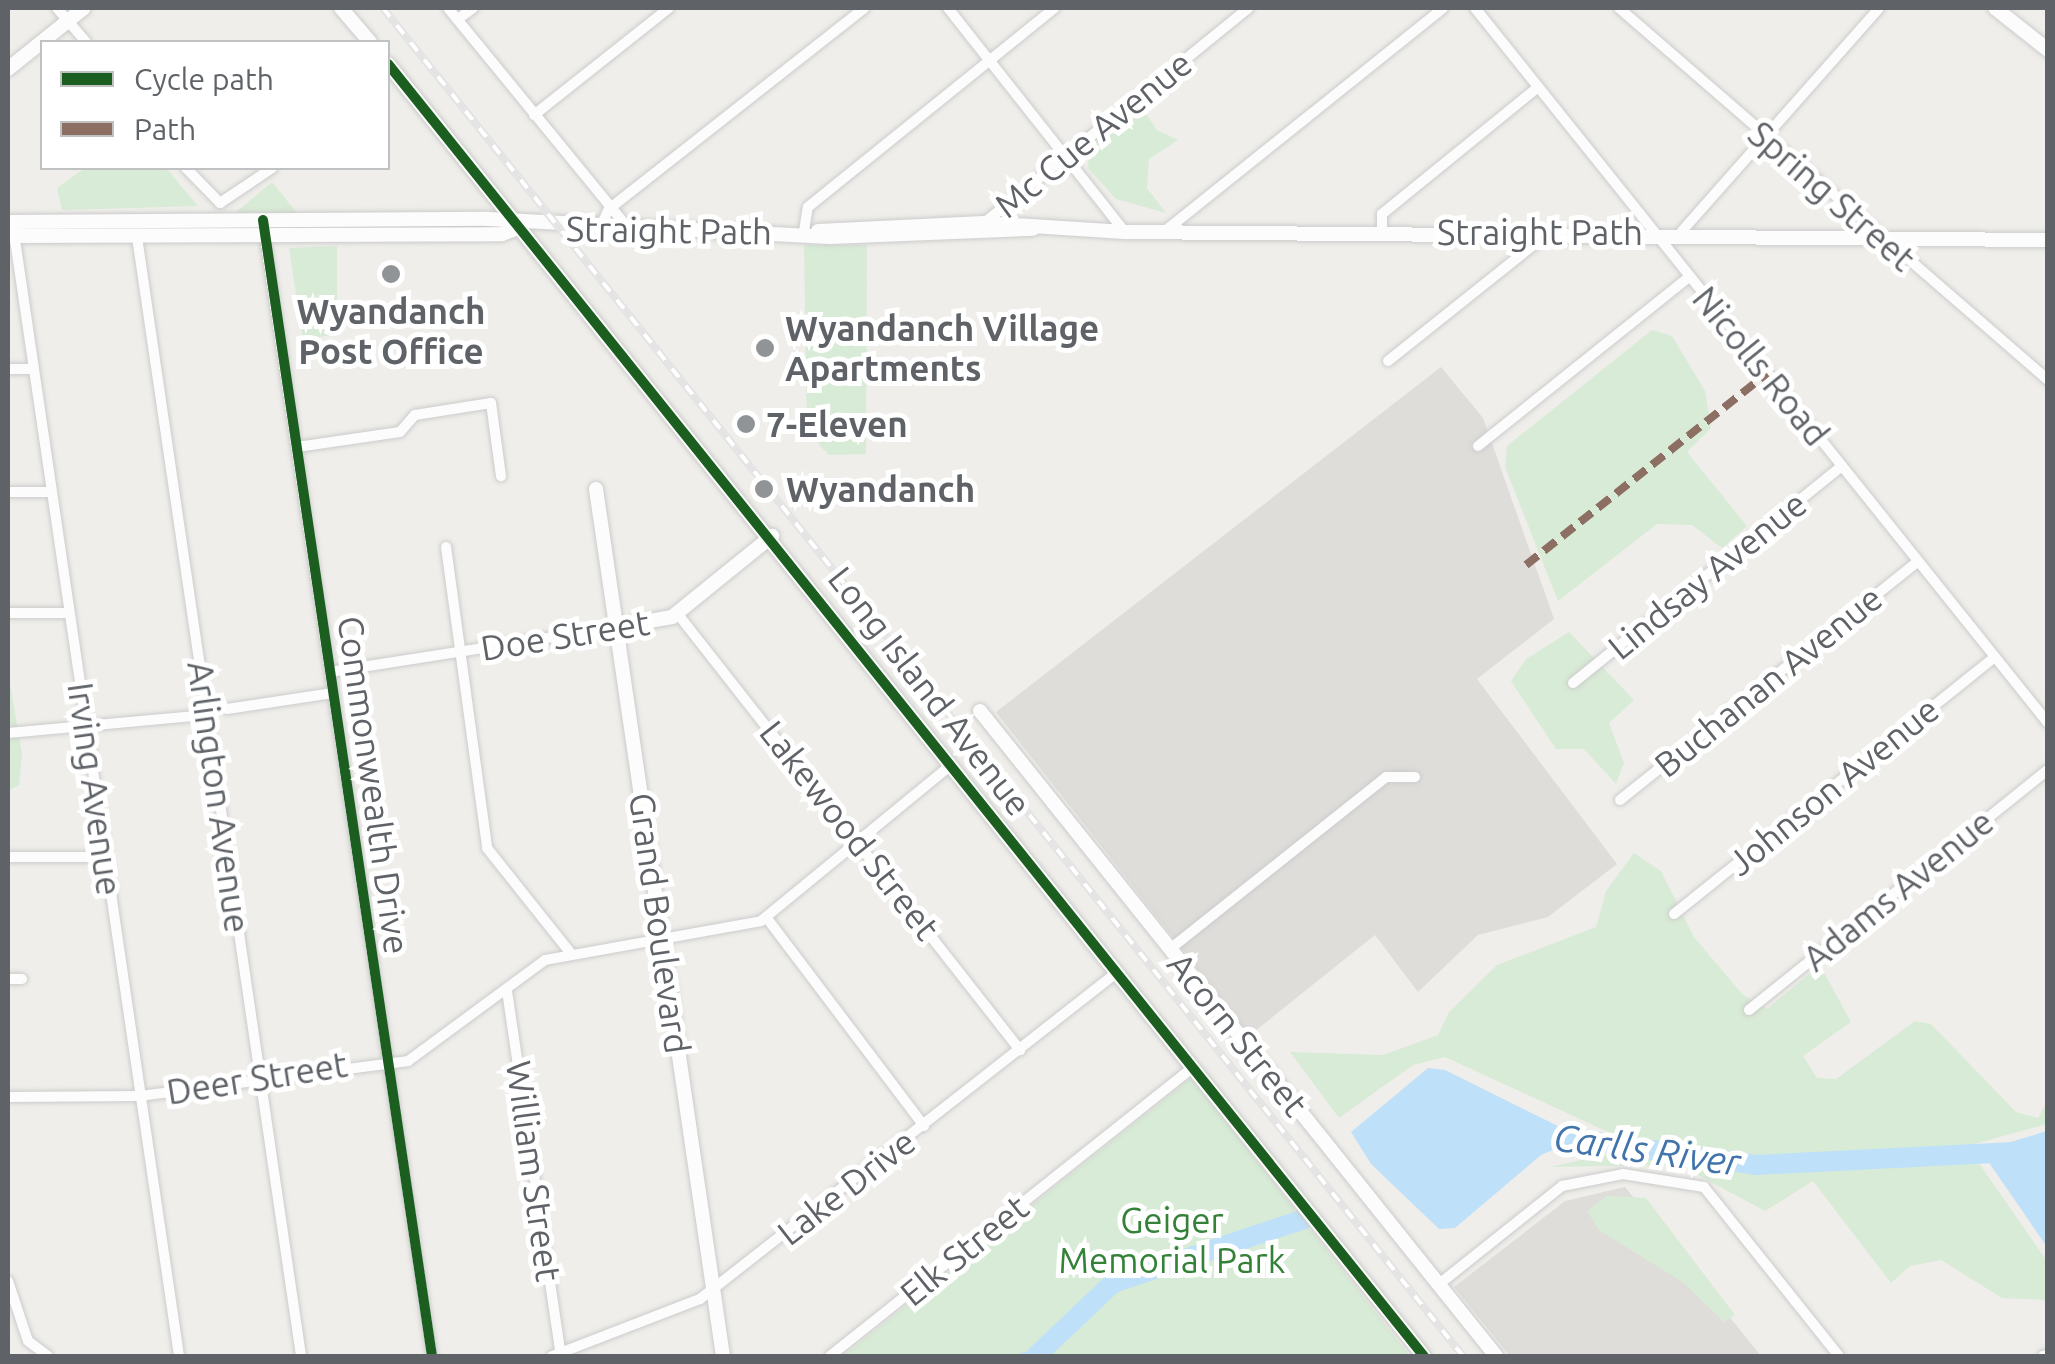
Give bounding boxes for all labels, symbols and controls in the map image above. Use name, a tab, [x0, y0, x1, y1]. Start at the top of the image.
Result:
legend	[40, 40, 390, 170]
street label: Mc Cue Avenue	[986, 42, 1200, 226]
text: Cycle path	[134, 62, 274, 96]
text: Path	[134, 112, 196, 146]
street label: Spring Street	[1740, 112, 1924, 280]
street label: Straight Path	[566, 207, 772, 253]
street label: Straight Path	[1437, 211, 1643, 253]
marker: Wyandanch Post Office	[380, 263, 402, 285]
street label: Nicolls Road	[1684, 278, 1838, 454]
place label: Wyandanch Post Office	[296, 290, 486, 372]
place label: Wyandanch Village Apartments	[785, 307, 1099, 389]
marker: Wyandanch Village Apartments	[754, 337, 776, 359]
place label: 7-Eleven	[766, 403, 908, 445]
marker: 7-Eleven	[735, 413, 757, 435]
place label: Wyandanch	[786, 468, 975, 510]
marker: Wyandanch	[751, 476, 777, 502]
street label: Lindsay Avenue	[1599, 482, 1815, 668]
street label: Long Island Avenue	[820, 558, 1040, 824]
street label: Buchanan Avenue	[1646, 576, 1890, 786]
street label: Doe Street	[478, 601, 652, 669]
street label: Commonwealth Drive	[329, 613, 419, 957]
street label: Arlington Avenue	[179, 658, 259, 936]
street label: Irving Avenue	[59, 680, 131, 898]
street label: Johnson Avenue	[1719, 688, 1947, 884]
street label: Lakewood Street	[751, 712, 949, 948]
street label: Grand Boulevard	[621, 790, 699, 1056]
street label: Adams Avenue	[1794, 801, 2002, 979]
street label: Acorn Street	[1159, 944, 1317, 1124]
street label: Deer Street	[164, 1043, 350, 1113]
street label: William Street	[498, 1058, 570, 1284]
water label: Carlls River	[1551, 1114, 1743, 1186]
street label: Lake Drive	[769, 1120, 923, 1254]
street label: Elk Street	[892, 1186, 1036, 1314]
park label: Geiger Memorial Park	[1059, 1199, 1285, 1281]

